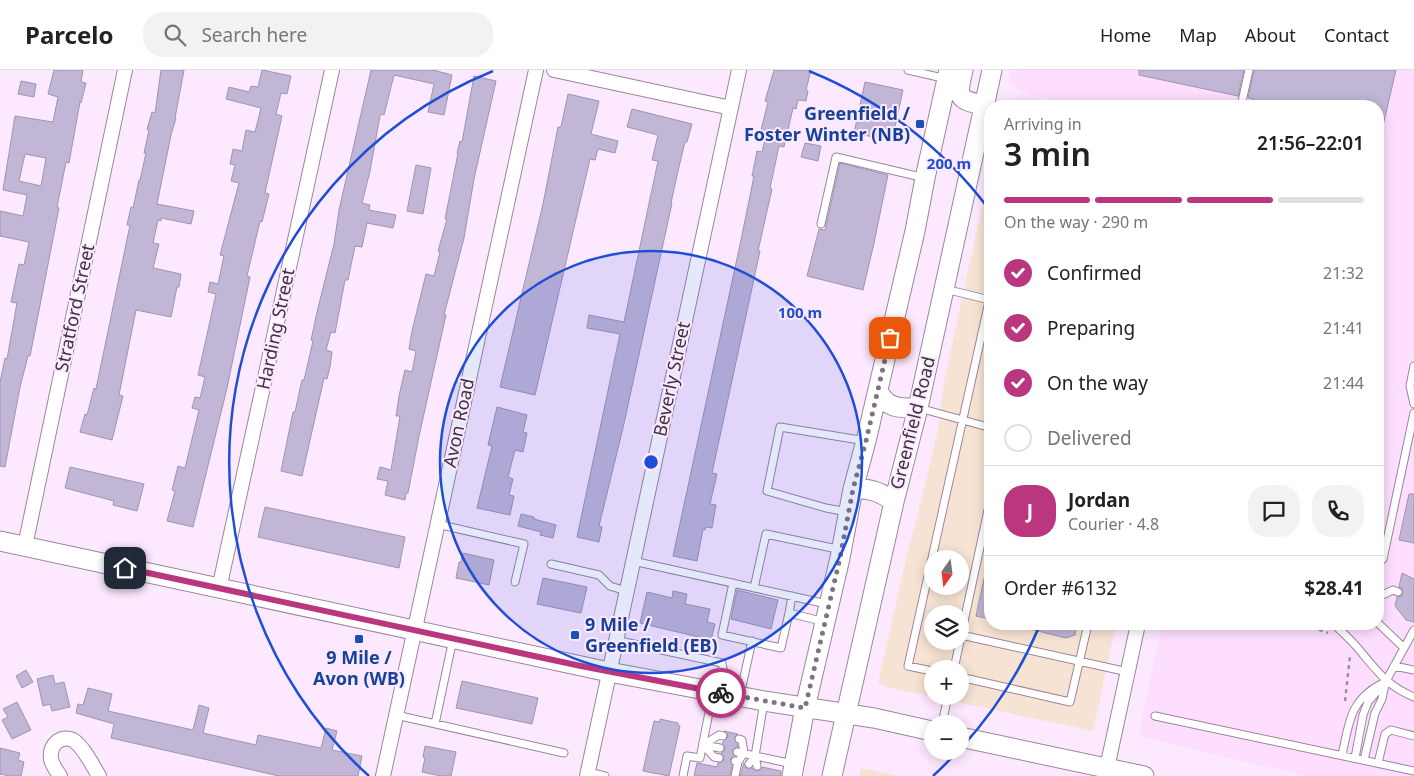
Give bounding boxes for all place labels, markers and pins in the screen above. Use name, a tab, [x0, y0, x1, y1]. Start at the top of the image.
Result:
place label: Greenfield / Foster Winter (NB)	[744, 101, 911, 146]
marker: Greenfield / Foster Winter (NB)	[914, 118, 926, 130]
pin	[869, 317, 911, 359]
centre of rings	[642, 453, 660, 471]
pin	[104, 547, 146, 589]
place label: 9 Mile / Greenfield (EB)	[585, 612, 718, 657]
marker: 9 Mile / Greenfield (EB)	[569, 629, 581, 641]
marker: 9 Mile / Avon (WB)	[353, 633, 365, 645]
place label: 9 Mile / Avon (WB)	[313, 645, 405, 690]

